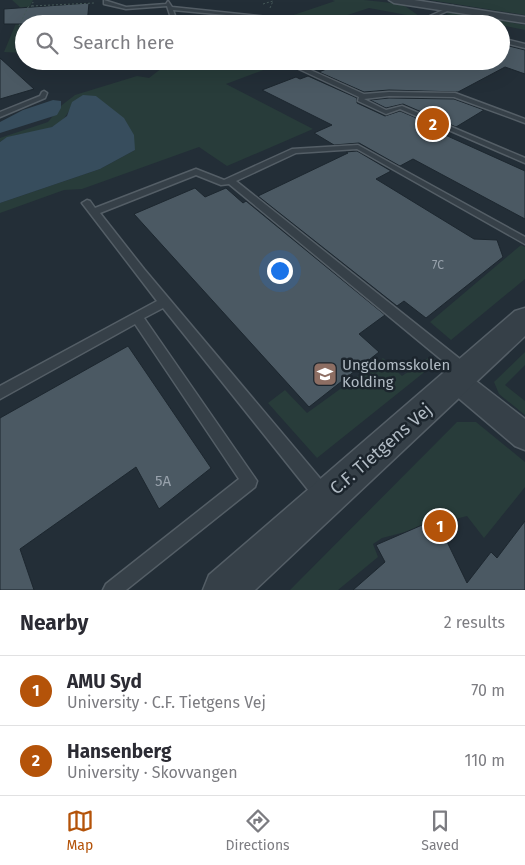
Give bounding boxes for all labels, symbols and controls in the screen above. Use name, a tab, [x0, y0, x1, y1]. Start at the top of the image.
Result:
search box	[15, 15, 510, 70]
icon: search	[33, 29, 61, 57]
text: Search here	[73, 31, 174, 54]
pin: 2	[417, 105, 449, 143]
your location	[267, 258, 293, 284]
house number: 7C	[432, 258, 444, 272]
place label: Ungdomsskolen Kolding	[342, 356, 450, 391]
school or university icon: Ungdomsskolen Kolding	[312, 361, 338, 387]
street label: C.F. Tietgens Vej	[325, 399, 437, 499]
house number: 5A	[155, 472, 171, 490]
pin: 1	[424, 507, 456, 545]
text: Nearby	[20, 610, 88, 636]
text: 2 results	[444, 613, 505, 632]
text: AMU Syd	[67, 670, 142, 693]
text: 1	[32, 681, 40, 700]
text: 70 m	[471, 681, 505, 700]
text: University · C.F. Tietgens Vej	[67, 693, 266, 712]
text: Hansenberg	[67, 740, 171, 763]
text: 2	[32, 751, 40, 770]
text: 110 m	[464, 751, 505, 770]
text: University · Skovvangen	[67, 763, 238, 782]
tab: Map	[66, 807, 94, 854]
tab: Directions	[225, 807, 290, 854]
tab: Saved	[421, 807, 459, 854]

